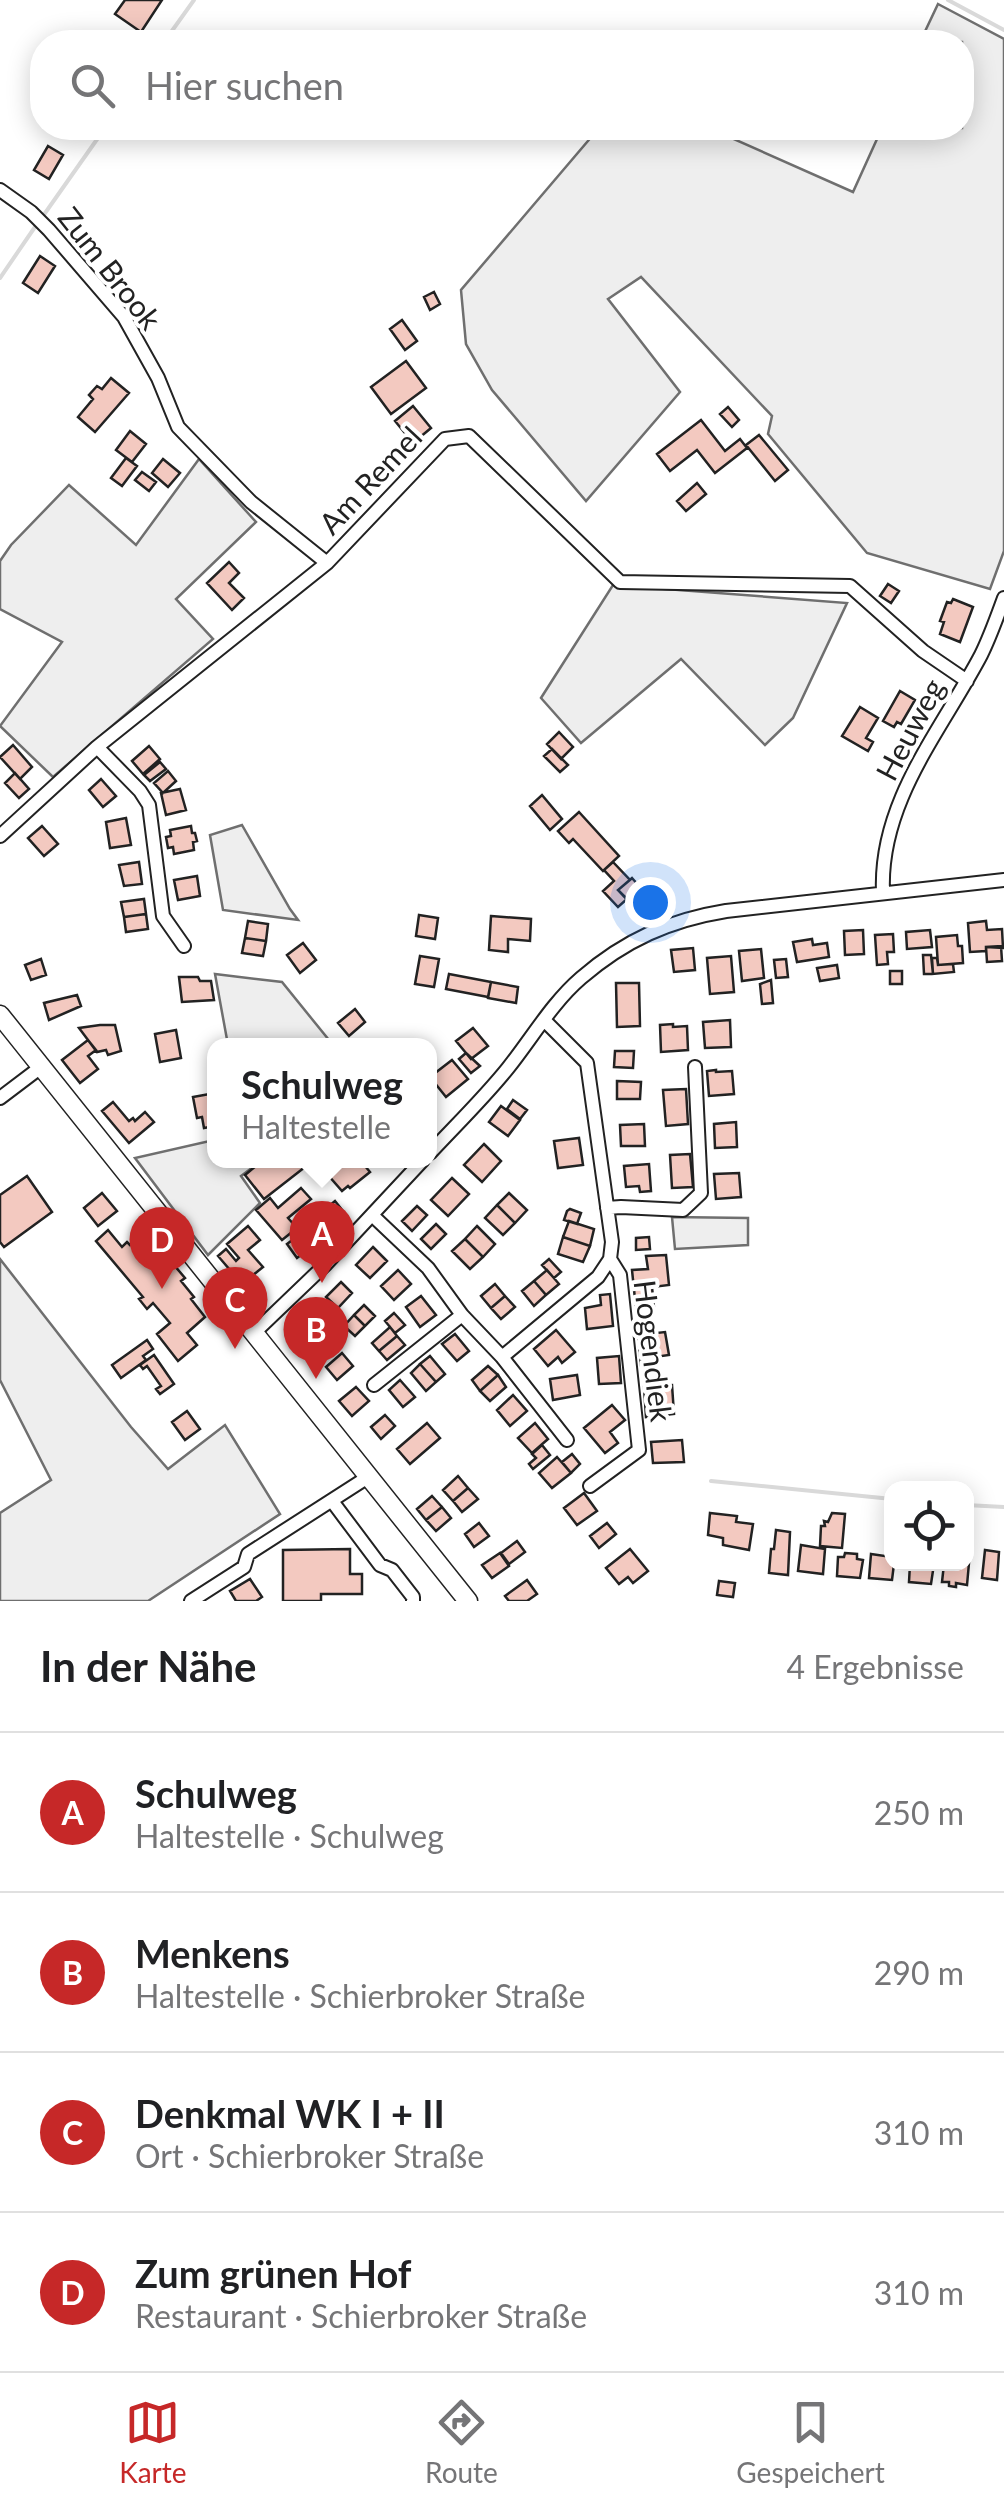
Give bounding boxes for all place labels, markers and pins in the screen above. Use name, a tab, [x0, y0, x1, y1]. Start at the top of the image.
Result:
pin: A	[290, 1200, 354, 1283]
pin: D	[130, 1206, 194, 1289]
pin: C	[202, 1266, 268, 1349]
pin: B	[284, 1296, 348, 1379]

